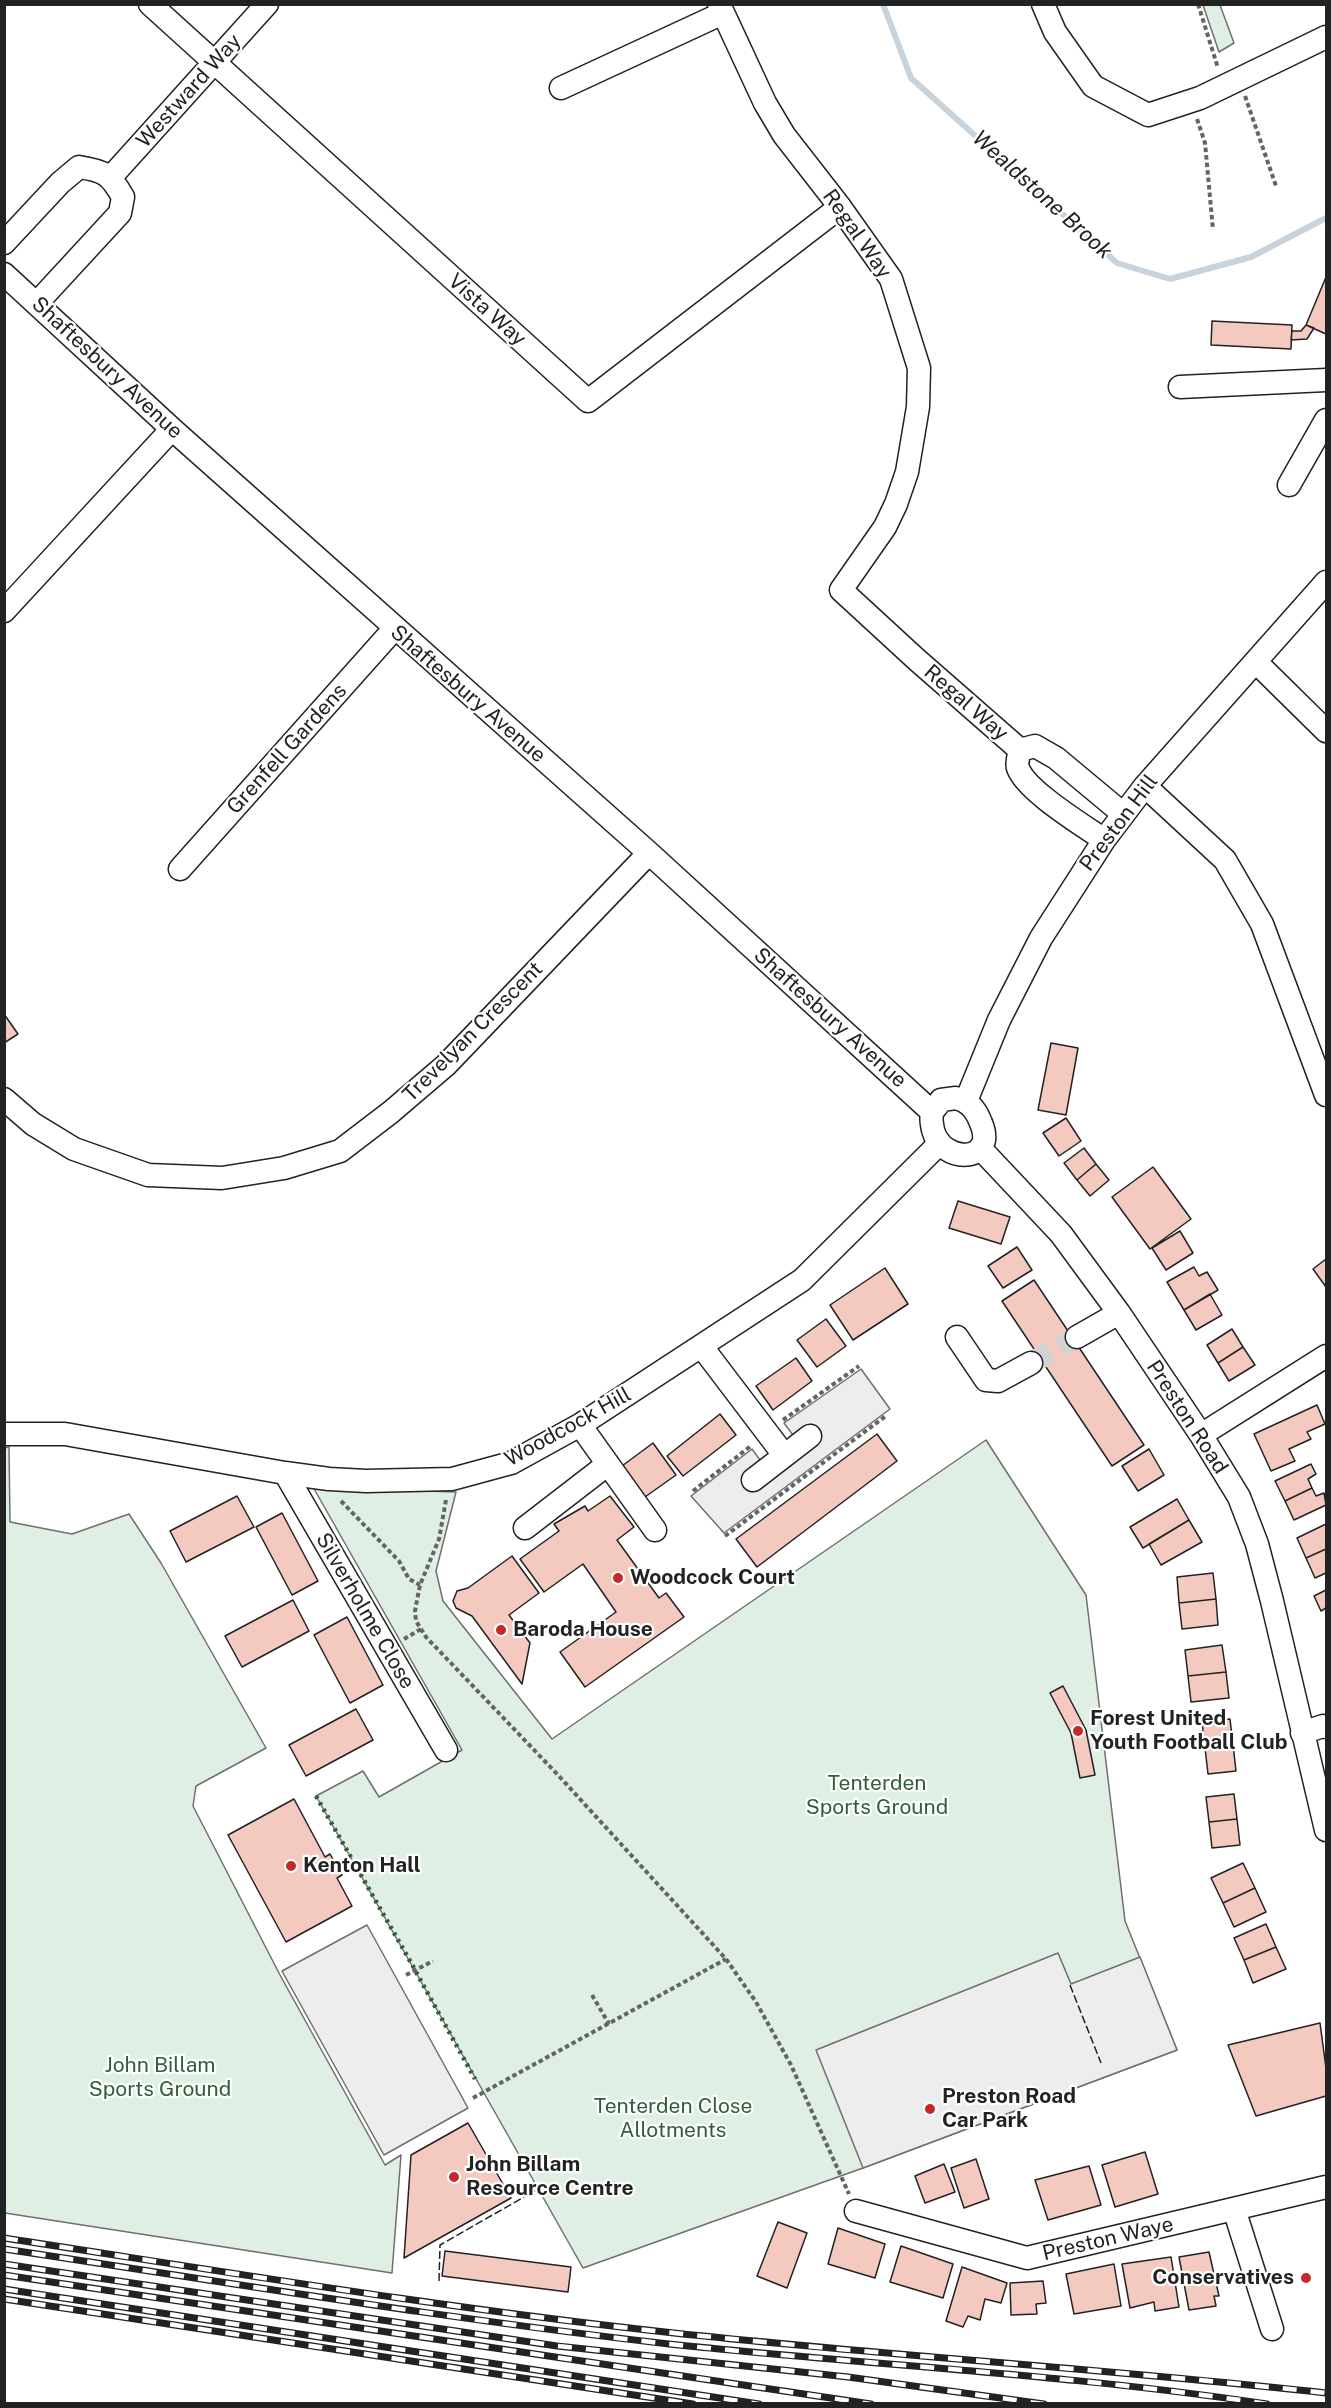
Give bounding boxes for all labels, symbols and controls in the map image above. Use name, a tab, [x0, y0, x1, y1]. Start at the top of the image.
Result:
street label: Westward Way	[131, 29, 247, 153]
water label: Wealdstone Brook	[967, 125, 1117, 265]
street label: Regal Way	[817, 185, 897, 283]
street label: Vista Way	[443, 268, 531, 352]
street label: Shaftesbury Avenue	[26, 292, 188, 444]
street label: Shaftesbury Avenue	[385, 620, 551, 768]
street label: Regal Way	[919, 660, 1013, 746]
street label: Grenfell Gardens	[222, 679, 352, 819]
street label: Preston Hill	[1075, 770, 1163, 876]
street label: Shaftesbury Avenue	[748, 943, 912, 1093]
street label: Trevelyan Crescent	[398, 957, 548, 1107]
street label: Preston Road	[1141, 1355, 1233, 1479]
street label: Woodcock Hill	[500, 1382, 636, 1472]
street label: Silverholme Close	[310, 1529, 420, 1693]
place label: Woodcock Court	[630, 1565, 795, 1591]
marker: Woodcock Court	[611, 1571, 625, 1585]
place label: Baroda House	[513, 1617, 653, 1643]
marker: Baroda House	[494, 1623, 508, 1637]
place label: Forest United Youth Football Club	[1090, 1706, 1287, 1756]
marker: Forest United Youth Football Club	[1071, 1724, 1085, 1738]
park label: Tenterden Sports Ground	[806, 1771, 948, 1821]
place label: Kenton Hall	[303, 1853, 421, 1879]
marker: Kenton Hall	[284, 1859, 298, 1873]
park label: John Billam Sports Ground	[89, 2053, 231, 2103]
place label: Preston Road Car Park	[942, 2084, 1076, 2134]
park label: Tenterden Close Allotments	[594, 2094, 752, 2144]
marker: Preston Road Car Park	[923, 2102, 937, 2116]
place label: John Billam Resource Centre	[466, 2152, 634, 2202]
marker: John Billam Resource Centre	[447, 2170, 461, 2184]
street label: Preston Waye	[1040, 2212, 1176, 2266]
place label: Conservatives	[1152, 2265, 1294, 2291]
marker: Conservatives	[1299, 2271, 1313, 2285]

